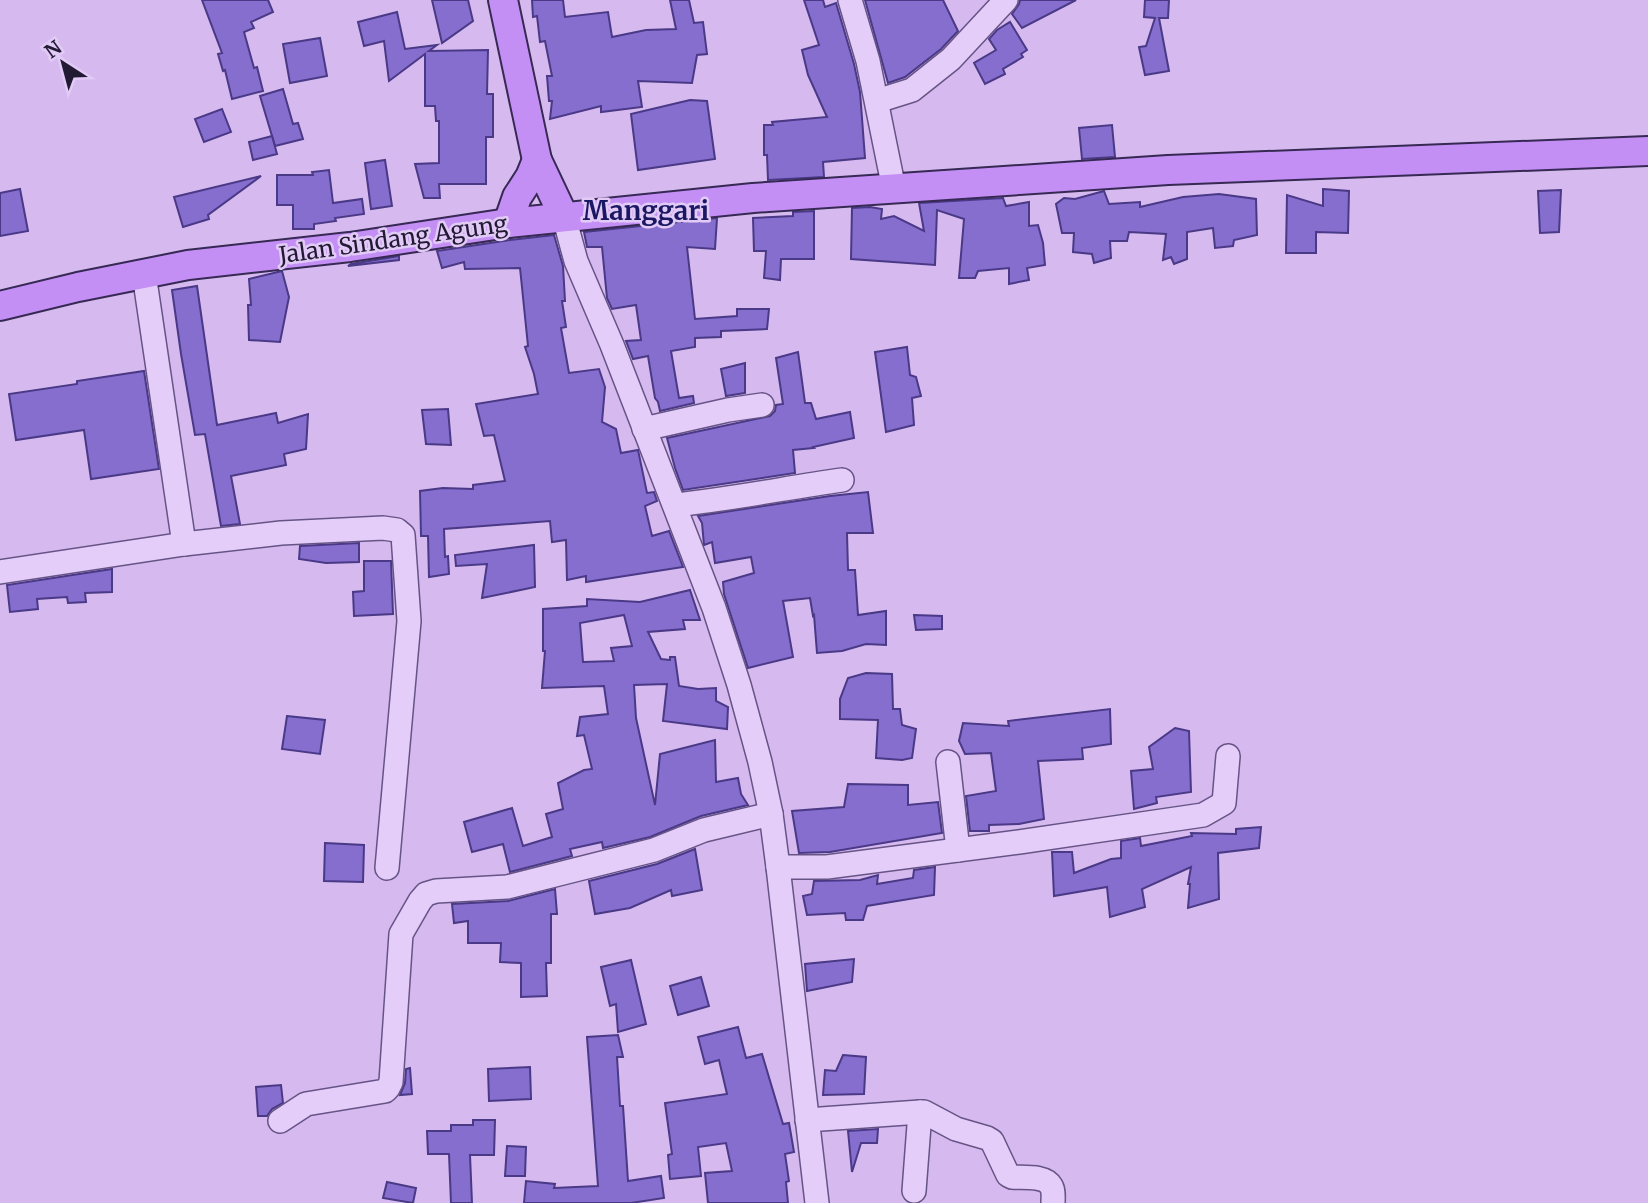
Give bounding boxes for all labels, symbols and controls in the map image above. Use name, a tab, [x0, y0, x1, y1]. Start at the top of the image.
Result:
north arrow	[28, 28, 98, 98]
text: N	[40, 35, 66, 63]
district label: Manggari	[583, 194, 709, 227]
street label: Jalan Sindang Agung	[276, 209, 509, 270]

